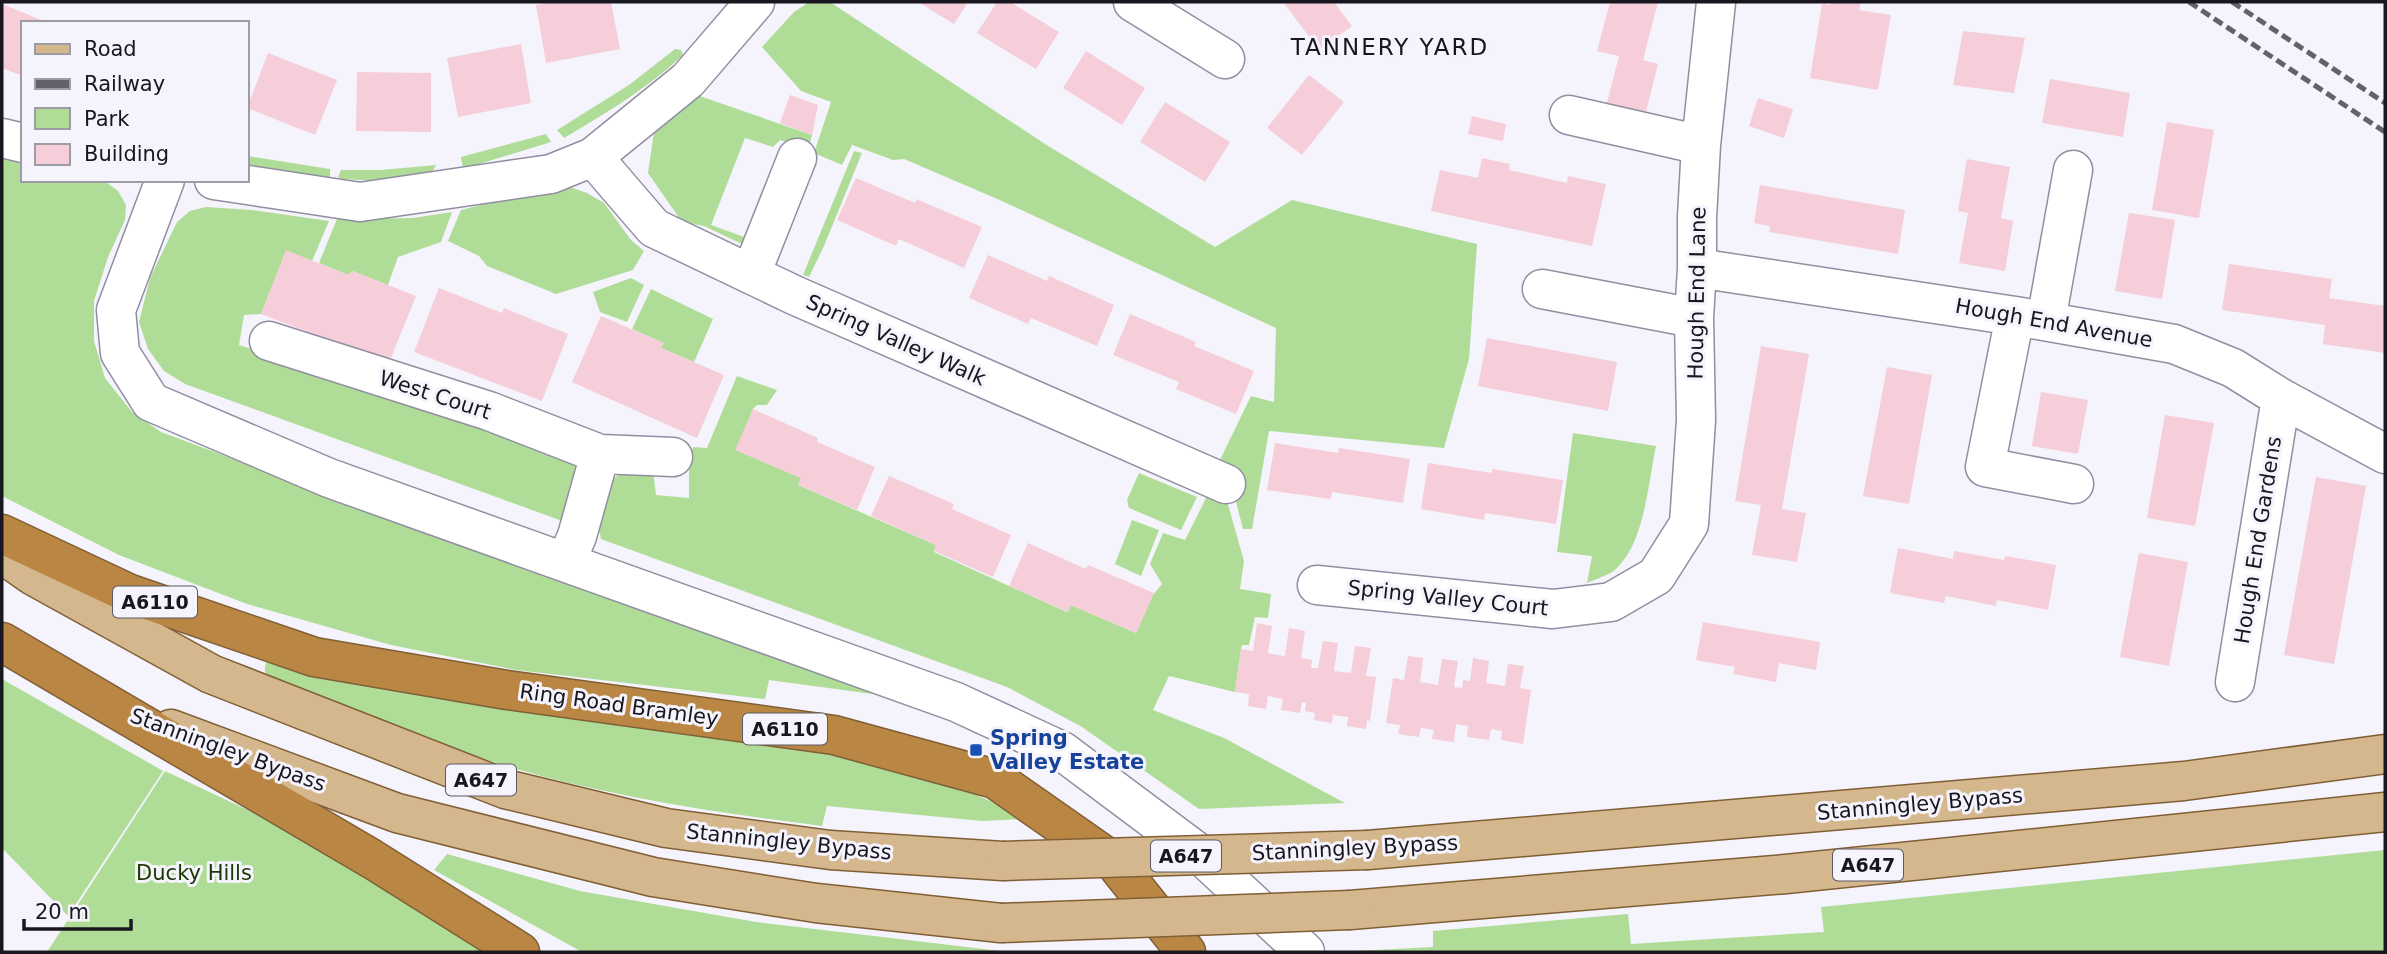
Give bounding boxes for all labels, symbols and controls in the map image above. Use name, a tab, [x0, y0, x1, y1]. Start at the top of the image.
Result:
legend	[21, 21, 248, 182]
district label: TANNERY YARD	[1290, 34, 1489, 60]
text: Road	[84, 37, 137, 61]
text: Railway	[84, 72, 165, 96]
text: Park	[84, 107, 130, 131]
text: Building	[84, 142, 169, 166]
street label: Hough End Lane	[1683, 206, 1711, 380]
street label: Spring Valley Walk	[802, 290, 990, 391]
street label: Hough End Avenue	[1953, 294, 2155, 352]
street label: West Court	[376, 366, 494, 424]
street label: Hough End Gardens	[2230, 435, 2286, 645]
street label: Spring Valley Court	[1347, 576, 1549, 620]
road number: A6110	[113, 586, 197, 618]
street label: Ring Road Bramley	[518, 679, 720, 731]
street label: Stanningley Bypass	[127, 703, 329, 797]
road number: A6110	[743, 714, 827, 744]
place label: Spring Valley Estate	[990, 726, 1144, 774]
marker: Spring Valley Estate	[968, 742, 984, 758]
road number: A647	[446, 764, 516, 796]
street label: Stanningley Bypass	[1816, 783, 2024, 825]
street label: Stanningley Bypass	[685, 819, 893, 865]
street label: Stanningley Bypass	[1251, 831, 1459, 865]
road number: A647	[1151, 841, 1221, 872]
road number: A647	[1833, 850, 1903, 880]
park label: Ducky Hills	[136, 861, 252, 885]
scale bar	[24, 888, 131, 932]
text: 20 m	[35, 900, 89, 924]

